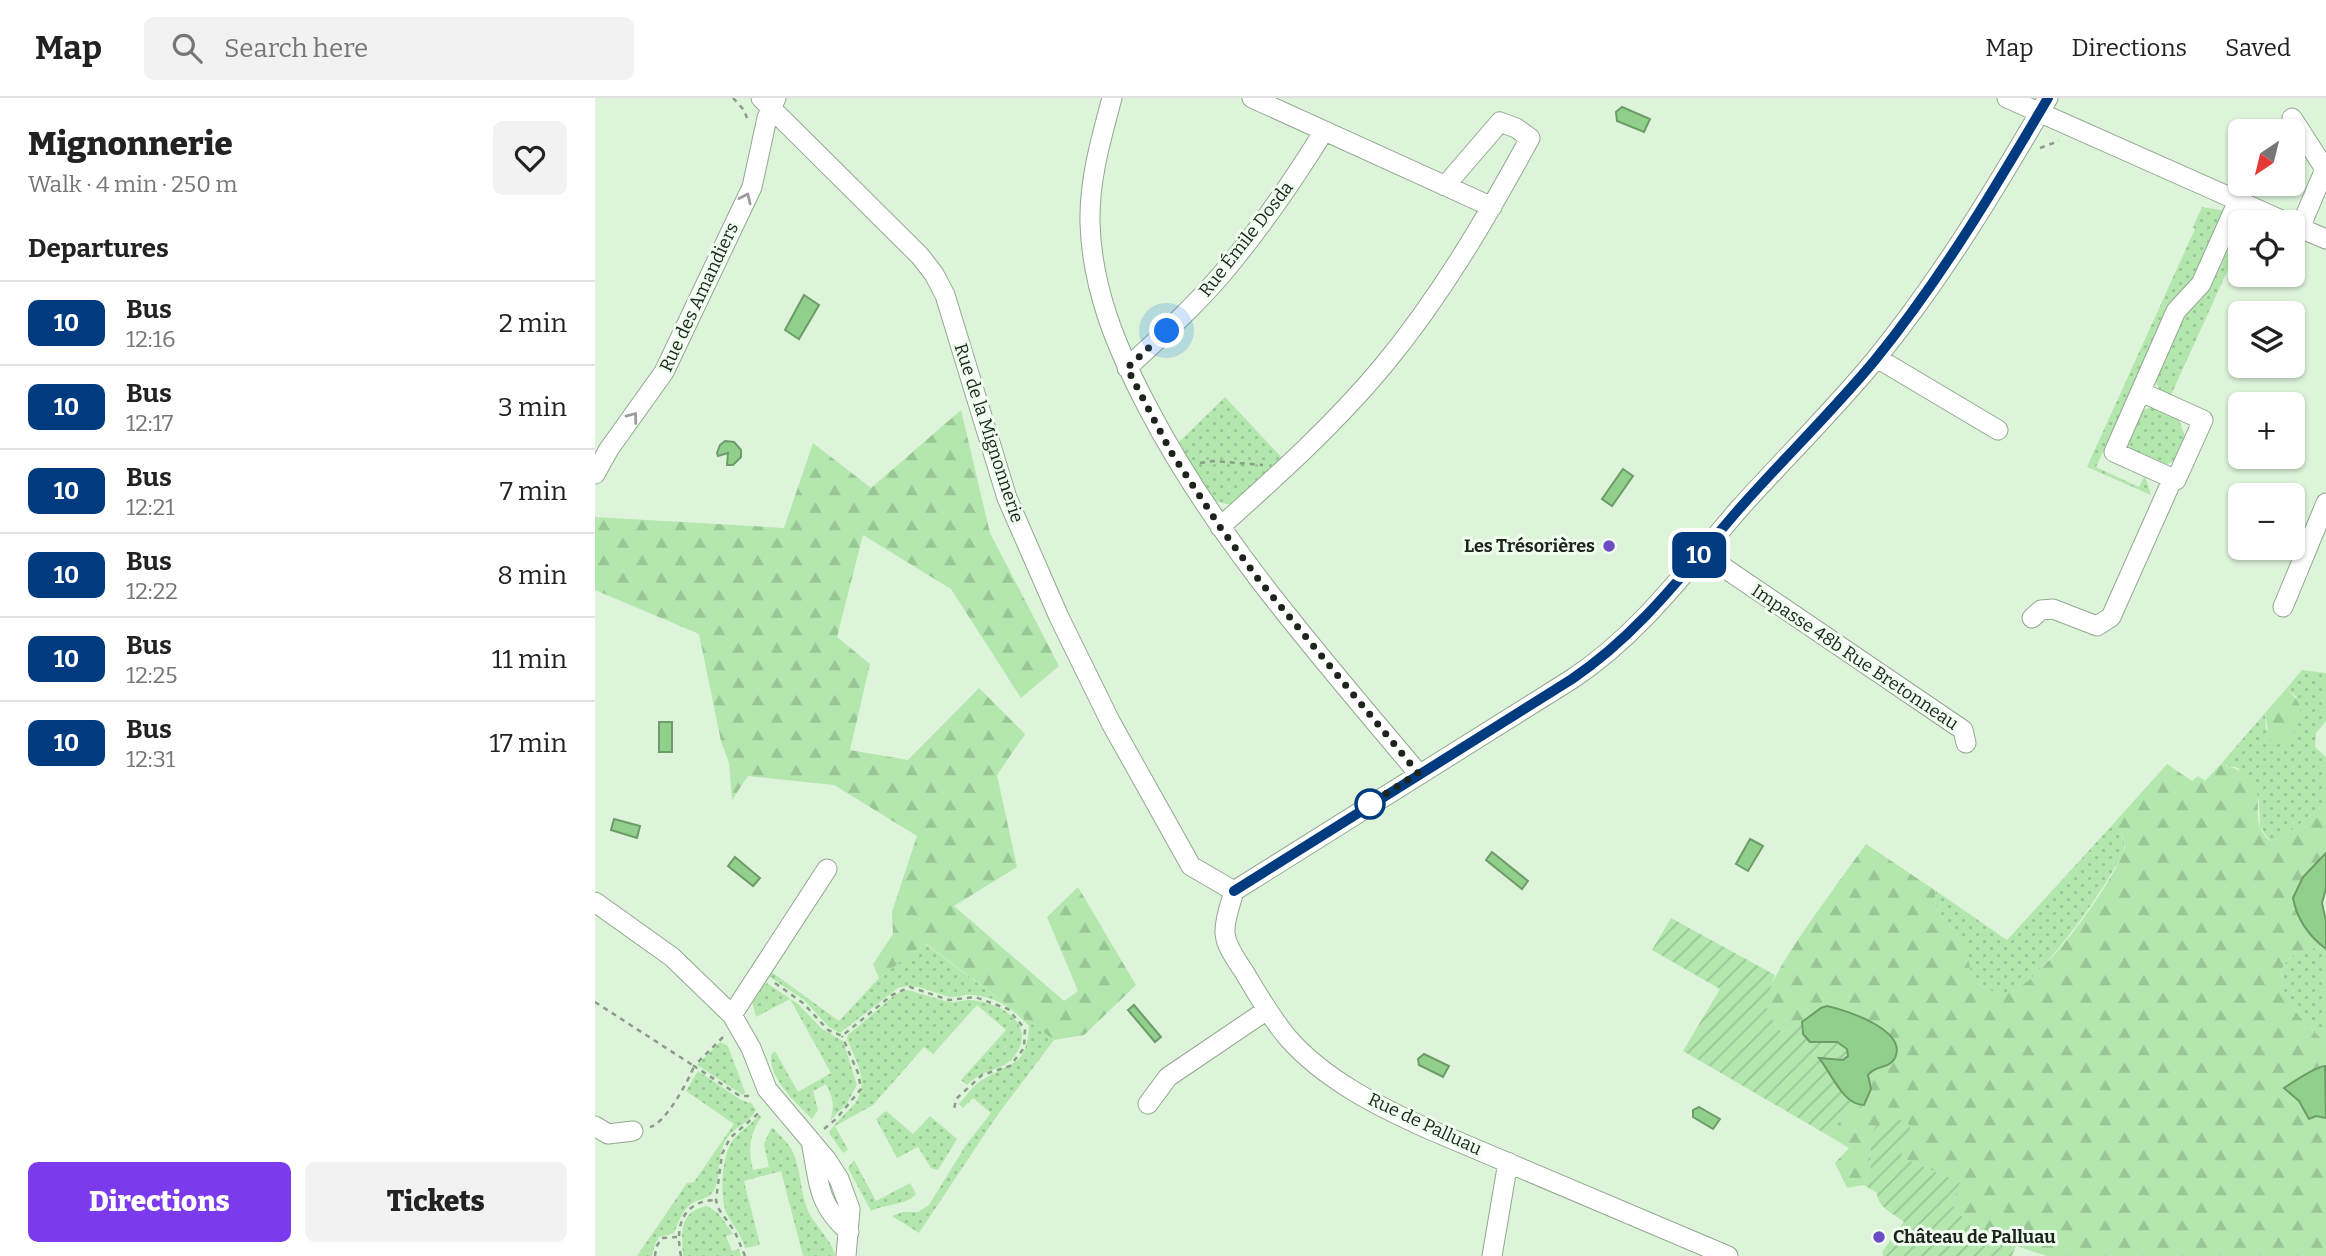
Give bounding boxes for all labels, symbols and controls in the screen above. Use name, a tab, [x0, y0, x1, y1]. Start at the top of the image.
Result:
search box	[144, 17, 634, 80]
text: Map	[35, 28, 102, 68]
icon: search	[168, 29, 206, 67]
text: Search here	[224, 33, 368, 64]
text: Map	[1985, 34, 2034, 62]
text: Directions	[2072, 34, 2187, 62]
text: Saved	[2225, 34, 2291, 62]
north arrow	[2228, 119, 2305, 196]
map controls	[2228, 119, 2305, 560]
button: heart	[493, 121, 567, 195]
text: Mignonnerie	[28, 124, 233, 164]
text: Walk · 4 min · 250 m	[28, 170, 237, 198]
street label: Rue Émile Dosda	[1193, 176, 1298, 301]
one-way arrow	[738, 193, 752, 205]
button: locate	[2228, 210, 2305, 287]
street label: Rue des Amandiers	[655, 219, 743, 375]
text: Departures	[28, 233, 169, 264]
text: Bus	[126, 294, 172, 325]
button: layers	[2228, 301, 2305, 378]
text: 2 min	[499, 308, 567, 339]
text: 10	[54, 309, 79, 337]
your location	[1149, 313, 1184, 348]
text: 12:16	[126, 325, 176, 353]
street label: Rue de la Mignonnerie	[950, 341, 1028, 525]
text: Bus	[126, 378, 172, 409]
text: 3 min	[498, 392, 567, 423]
button: +	[2228, 392, 2305, 469]
text: 10	[54, 393, 79, 421]
text: 12:17	[126, 409, 173, 437]
one-way arrow	[624, 413, 637, 425]
text: Bus	[126, 462, 172, 493]
text: 7 min	[500, 476, 567, 507]
text: 10	[54, 477, 79, 505]
button: −	[2228, 483, 2305, 560]
text: 12:21	[126, 493, 175, 521]
line badge: 10	[1667, 532, 1731, 578]
place label: Les Trésorières	[1464, 535, 1595, 557]
marker: Les Trésorières	[1601, 538, 1617, 554]
text: 10	[1686, 541, 1712, 569]
text: Bus	[126, 546, 172, 577]
text: 8 min	[497, 560, 567, 591]
text: 10	[54, 561, 79, 589]
text: 12:22	[126, 577, 178, 605]
street label: Impasse 48b Rue Bretonneau	[1747, 579, 1963, 735]
text: Bus	[126, 630, 172, 661]
text: 11 min	[492, 644, 567, 675]
text: 10	[54, 645, 79, 673]
text: 12:25	[126, 661, 178, 689]
text: Bus	[126, 714, 172, 745]
text: 17 min	[489, 728, 567, 759]
text: 10	[54, 729, 79, 757]
text: 12:31	[126, 745, 175, 773]
unlabelled marker	[1355, 789, 1385, 819]
street label: Rue de Palluau	[1365, 1088, 1485, 1160]
button: Directions	[28, 1162, 291, 1242]
button: Tickets	[305, 1162, 567, 1242]
place label: Château de Palluau	[1893, 1226, 2056, 1248]
marker: Château de Palluau	[1871, 1229, 1887, 1245]

